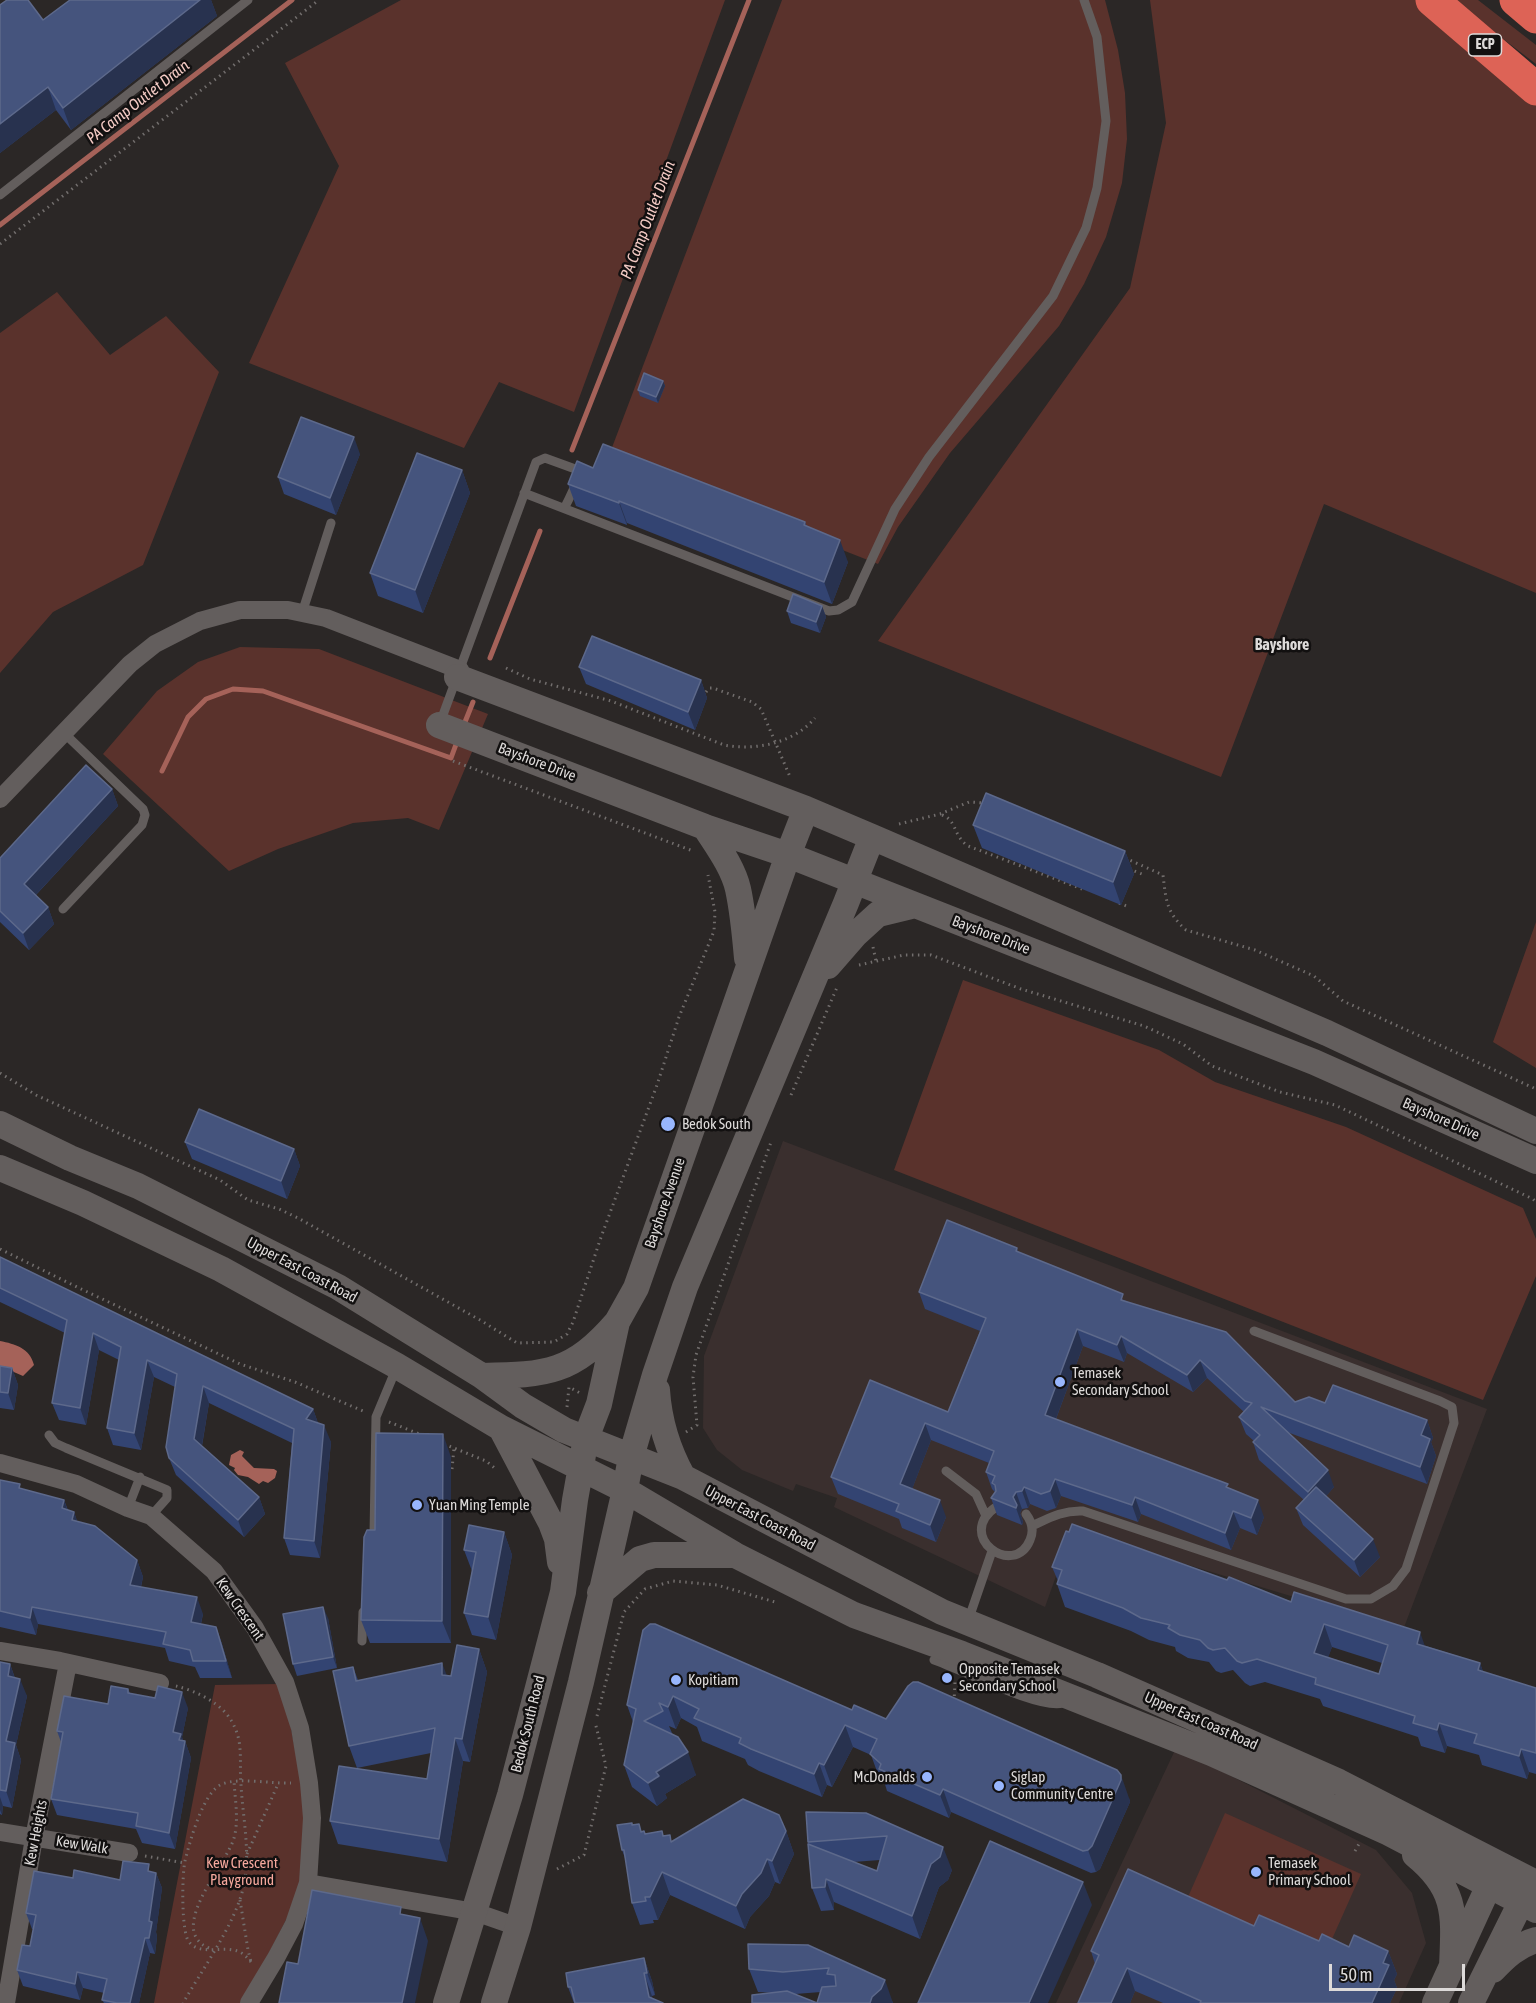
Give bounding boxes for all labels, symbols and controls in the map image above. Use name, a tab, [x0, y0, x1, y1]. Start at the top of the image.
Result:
road number: ECP	[1468, 34, 1502, 56]
water label: PA Camp Outlet Drain	[83, 56, 193, 148]
water label: PA Camp Outlet Drain	[617, 158, 679, 282]
district label: Bayshore	[1255, 635, 1309, 655]
street label: Bayshore Drive	[495, 739, 579, 785]
street label: Bayshore Drive	[949, 912, 1033, 958]
street label: Bayshore Drive	[1400, 1094, 1482, 1144]
marker: Bedok South	[659, 1115, 677, 1133]
place label: Bedok South	[682, 1115, 751, 1133]
street label: Bayshore Avenue	[641, 1155, 689, 1251]
street label: Upper East Coast Road	[244, 1233, 360, 1307]
place label: Temasek Secondary School	[1072, 1364, 1169, 1399]
marker: Temasek Secondary School	[1053, 1375, 1067, 1389]
street label: Upper East Coast Road	[702, 1481, 818, 1555]
place label: Yuan Ming Temple	[429, 1496, 530, 1514]
marker: Yuan Ming Temple	[410, 1498, 424, 1512]
street label: Kew Crescent	[212, 1574, 268, 1644]
place label: Opposite Temasek Secondary School	[959, 1660, 1060, 1695]
place label: Kopitiam	[688, 1671, 738, 1689]
marker: Opposite Temasek Secondary School	[940, 1671, 954, 1685]
marker: Kopitiam	[669, 1673, 683, 1687]
street label: Bedok South Road	[507, 1674, 549, 1774]
street label: Upper East Coast Road	[1141, 1688, 1261, 1754]
place label: McDonalds	[853, 1768, 915, 1786]
place label: Siglap Community Centre	[1011, 1768, 1113, 1803]
marker: McDonalds	[920, 1770, 934, 1784]
marker: Siglap Community Centre	[992, 1779, 1006, 1793]
street label: Kew Heights	[21, 1798, 51, 1868]
street label: Kew Walk	[55, 1832, 109, 1858]
park label: Kew Crescent Playground	[206, 1854, 278, 1889]
place label: Temasek Primary School	[1268, 1854, 1351, 1889]
marker: Temasek Primary School	[1249, 1865, 1263, 1879]
scale bar	[1332, 1952, 1468, 1990]
text: 50 m	[1340, 1964, 1372, 1985]

